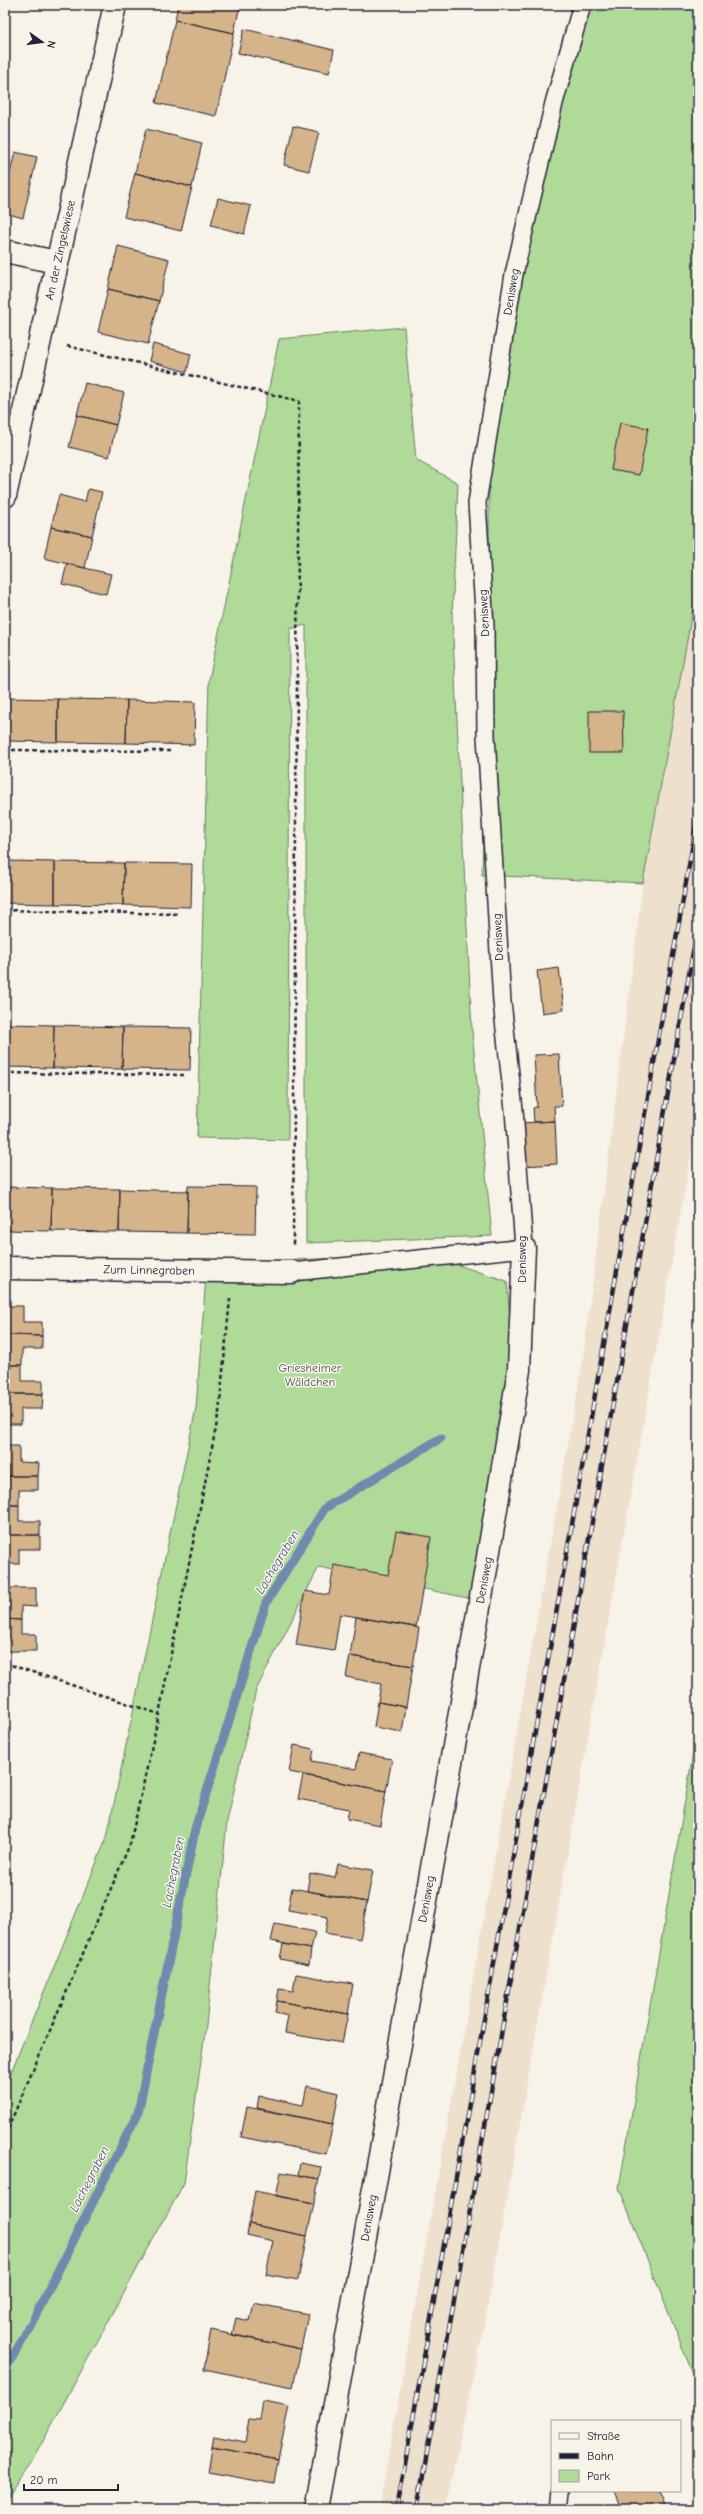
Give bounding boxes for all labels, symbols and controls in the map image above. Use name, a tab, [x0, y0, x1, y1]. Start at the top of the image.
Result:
north arrow	[22, 22, 62, 62]
text: N	[44, 39, 58, 49]
street label: An der Zingelswiese	[42, 199, 78, 301]
street label: Denisweg	[500, 267, 522, 316]
street label: Denisweg	[476, 589, 492, 637]
street label: Denisweg	[490, 913, 506, 961]
street label: Denisweg	[515, 1235, 529, 1283]
street label: Zum Linnegraben	[103, 1262, 195, 1278]
park label: Griesheimer Wäldchen	[279, 1361, 342, 1389]
water label: Lachegraben	[252, 1527, 302, 1597]
street label: Denisweg	[473, 1556, 495, 1605]
water label: Lachegraben	[159, 1835, 187, 1909]
street label: Denisweg	[415, 1874, 437, 1923]
water label: Lachegraben	[66, 2144, 112, 2214]
street label: Denisweg	[358, 2193, 380, 2242]
legend	[551, 2420, 681, 2492]
text: Straße	[587, 2429, 620, 2443]
text: Bahn	[587, 2449, 614, 2463]
scale bar	[24, 2466, 118, 2492]
text: Park	[587, 2469, 610, 2483]
text: 20 m	[30, 2473, 58, 2487]

